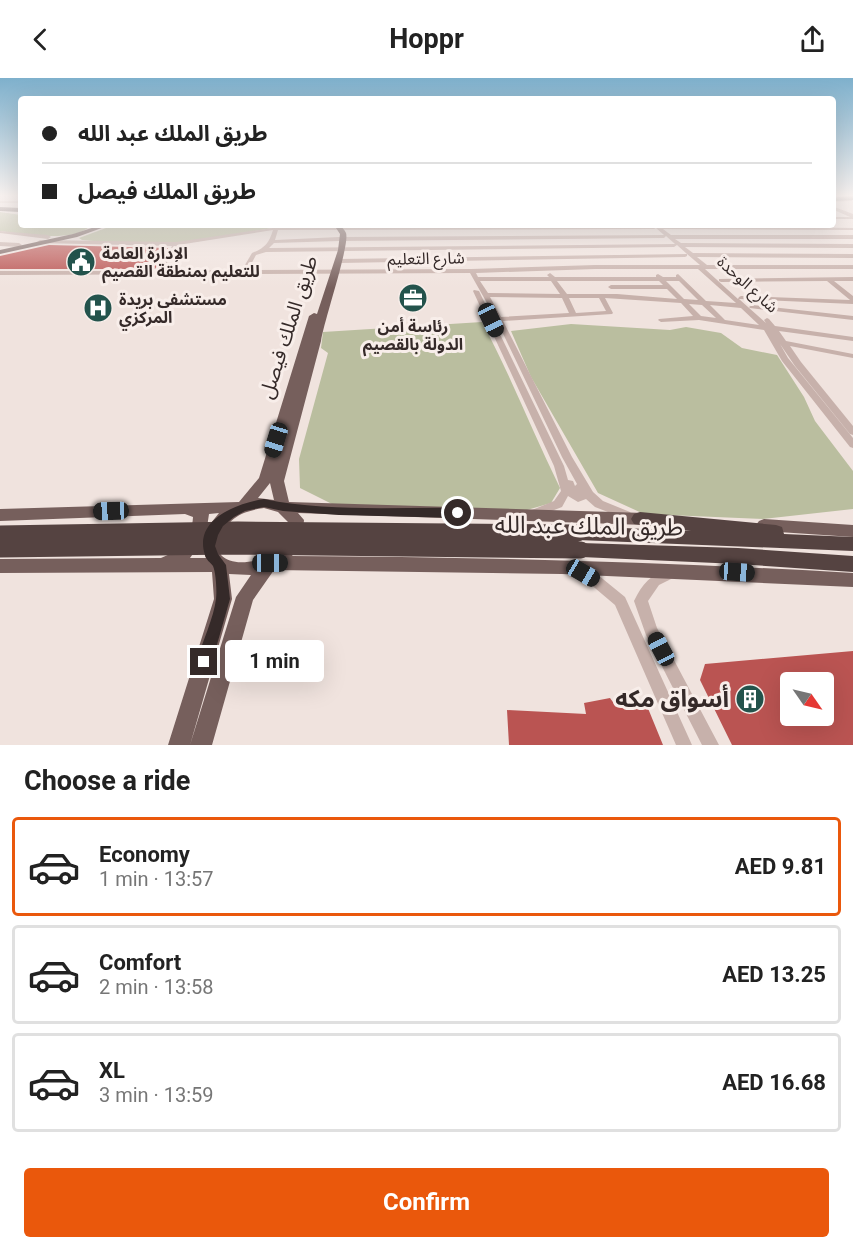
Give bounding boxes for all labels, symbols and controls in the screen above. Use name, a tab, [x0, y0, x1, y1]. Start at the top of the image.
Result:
icon: back	[24, 23, 57, 56]
text: Hoppr	[389, 23, 464, 55]
icon: share	[796, 23, 829, 56]
text: طريق الملك عبد الله	[78, 121, 267, 146]
text: طريق الملك فيصل	[78, 179, 256, 204]
place label: الإدارة العامة للتعليم بمنطقة القصيم	[102, 244, 260, 284]
public building icon: الإدارة العامة للتعليم بمنطقة القصيم	[65, 246, 97, 278]
street label: شارع التعليم	[387, 248, 465, 272]
street label: طريق الملك فيصل	[254, 252, 323, 402]
street label: شارع الوحدة	[711, 252, 782, 319]
office icon: رئاسة أمن الدولة بالقصيم	[397, 282, 429, 314]
place label: مستشفى بريدة المركزي	[119, 290, 227, 331]
hospital icon: مستشفى بريدة المركزي	[82, 292, 114, 324]
car	[475, 300, 507, 340]
place label: رئاسة أمن الدولة بالقصيم	[363, 317, 463, 357]
car	[262, 420, 290, 460]
route start	[444, 499, 471, 526]
car	[93, 501, 129, 521]
street label: طريق الملك عبد الله	[495, 510, 683, 543]
car	[252, 554, 288, 572]
car	[563, 556, 603, 590]
car	[718, 562, 756, 582]
car	[645, 629, 677, 669]
callout: 1 min	[225, 641, 324, 683]
route end	[190, 648, 217, 675]
text: 1 min	[249, 649, 300, 673]
north arrow	[780, 672, 834, 726]
map controls	[780, 672, 834, 726]
building icon: أسواق مكه	[734, 683, 766, 715]
place label: أسواق مكه	[615, 684, 729, 713]
text: Choose a ride	[24, 765, 190, 797]
icon: car	[27, 840, 81, 894]
text: Economy	[99, 842, 190, 867]
text: AED 9.81	[735, 854, 826, 879]
text: 1 min · 13:57	[99, 867, 214, 891]
icon: car	[27, 948, 81, 1002]
text: Comfort	[99, 950, 181, 975]
text: AED 13.25	[722, 962, 826, 987]
text: 2 min · 13:58	[99, 975, 214, 999]
icon: car	[27, 1056, 81, 1110]
text: XL	[99, 1058, 125, 1083]
text: AED 16.68	[722, 1070, 826, 1095]
text: 3 min · 13:59	[99, 1083, 214, 1107]
button: Confirm	[24, 1168, 829, 1237]

